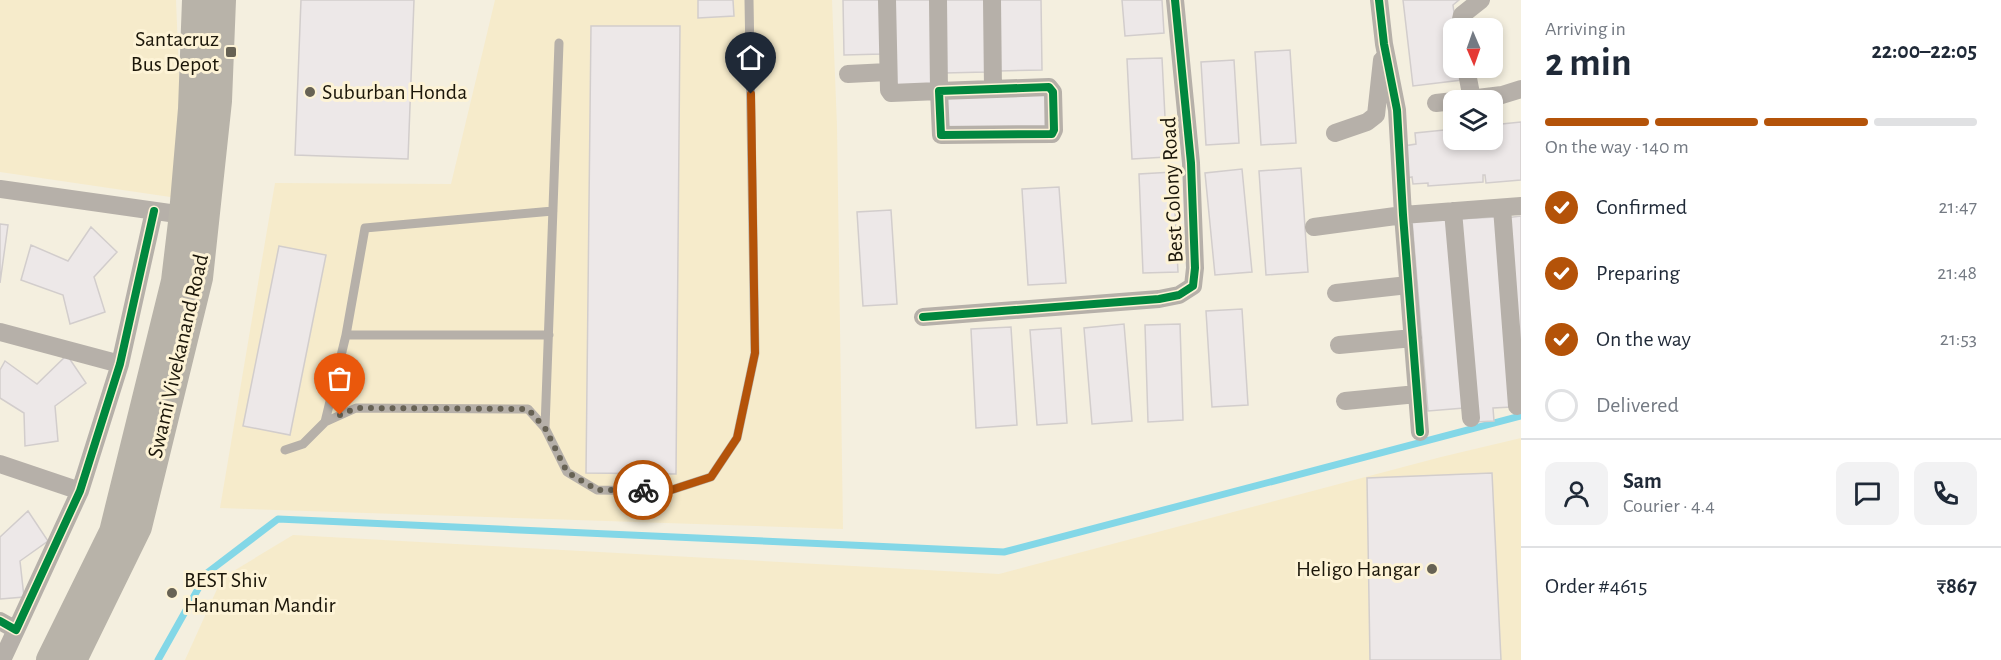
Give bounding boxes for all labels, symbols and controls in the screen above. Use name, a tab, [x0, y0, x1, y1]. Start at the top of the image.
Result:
north arrow	[1443, 18, 1503, 78]
map controls	[1443, 18, 1503, 150]
text: Arriving in	[1545, 19, 1626, 39]
place label: Santacruz Bus Depot	[131, 28, 219, 75]
pin	[725, 32, 776, 94]
text: 22:00–22:05	[1871, 40, 1977, 62]
icon: home	[734, 41, 767, 74]
text: 2 min	[1545, 44, 1632, 83]
marker: Santacruz Bus Depot	[224, 45, 238, 59]
place label: Suburban Honda	[322, 81, 467, 103]
marker: Suburban Honda	[303, 85, 317, 99]
button: layers	[1443, 90, 1503, 150]
street label: Best Colony Road	[1157, 116, 1187, 264]
text: On the way · 140 m	[1545, 137, 1689, 157]
icon: check	[1545, 191, 1578, 224]
text: Confirmed	[1596, 196, 1687, 218]
text: 21:47	[1938, 197, 1977, 217]
street label: Swami Vivekanand Road	[144, 252, 212, 460]
icon: check	[1545, 257, 1578, 290]
text: Preparing	[1596, 262, 1680, 284]
text: 21:48	[1937, 263, 1977, 283]
icon: check	[1545, 323, 1578, 356]
text: On the way	[1596, 328, 1691, 350]
text: 21:53	[1940, 329, 1977, 349]
pin	[314, 353, 365, 415]
icon: bag	[323, 362, 356, 395]
text: Delivered	[1596, 394, 1679, 416]
courier	[613, 460, 673, 520]
button: person	[1545, 462, 1608, 525]
button: chat	[1836, 462, 1899, 525]
button: phone	[1914, 462, 1977, 525]
text: Sam	[1623, 470, 1662, 492]
icon: bike	[627, 474, 660, 507]
text: Courier · 4.4	[1623, 496, 1715, 516]
place label: Heligo Hangar	[1296, 558, 1420, 580]
marker: Heligo Hangar	[1425, 562, 1439, 576]
place label: BEST Shiv Hanuman Mandir	[184, 569, 336, 616]
text: Order #4615	[1545, 575, 1647, 597]
text: ₹867	[1937, 575, 1977, 597]
marker: BEST Shiv Hanuman Mandir	[165, 586, 179, 600]

